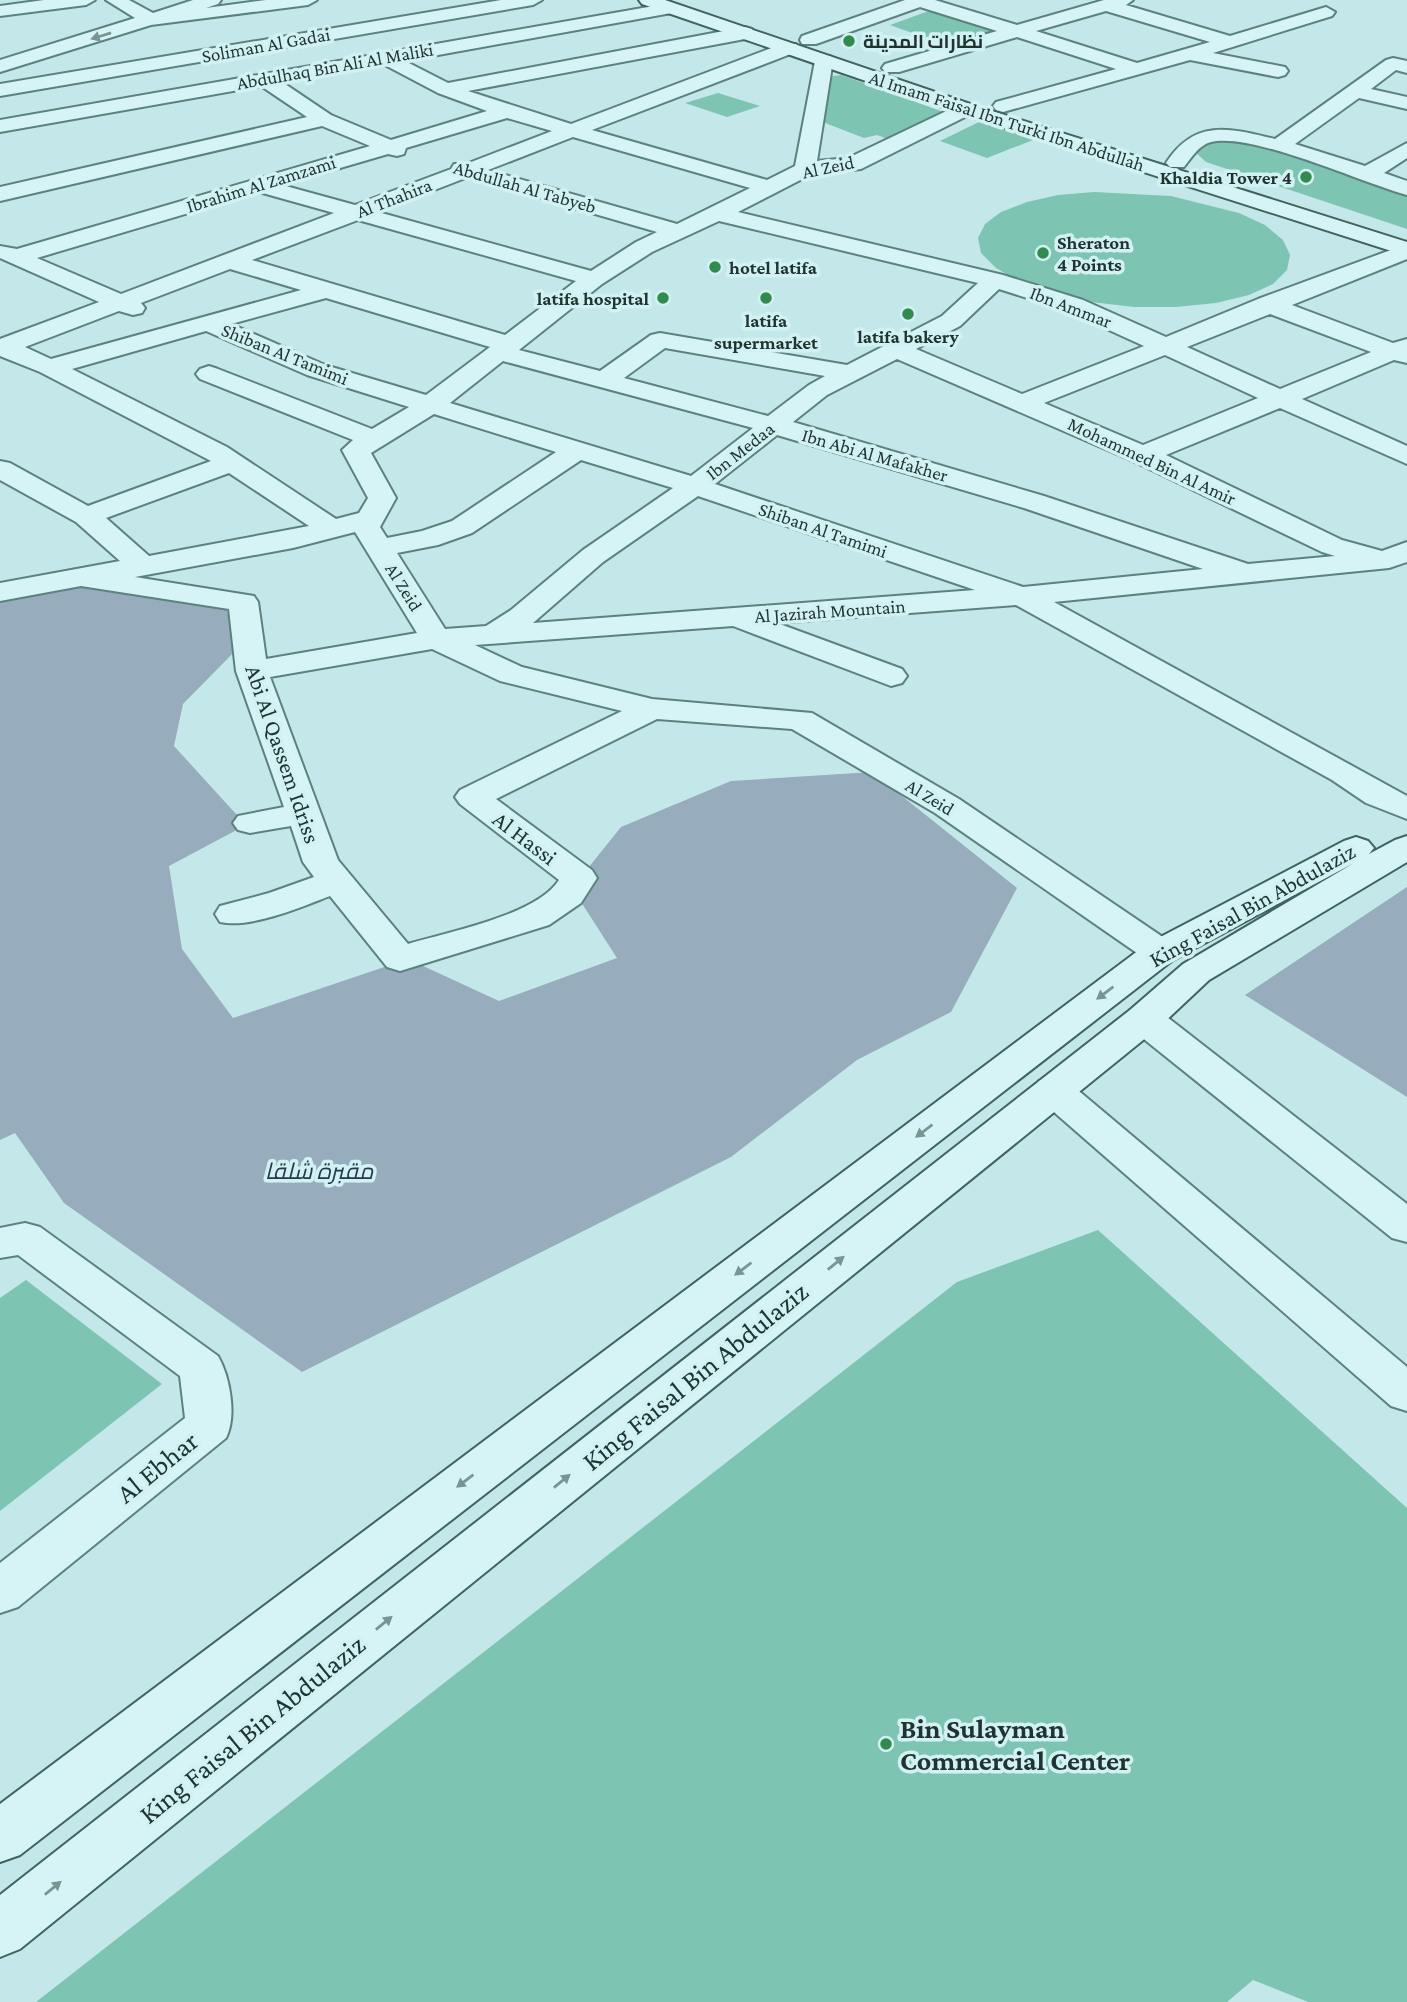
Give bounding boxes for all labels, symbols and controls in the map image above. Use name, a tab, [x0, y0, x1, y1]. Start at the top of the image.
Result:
street label: Soliman Al Gadai	[200, 23, 332, 67]
one-way arrow	[90, 31, 111, 41]
place label: نظارات المدينة	[863, 31, 983, 53]
marker: نظارات المدينة	[841, 33, 857, 49]
street label: Abdulhaq Bin Ali Al Maliki	[235, 38, 435, 94]
street label: Al Imam Faisal Ibn Turki Ibn Abdullah	[867, 66, 1147, 176]
street label: Ibrahim Al Zamzami	[184, 151, 338, 217]
street label: Al Zeid	[800, 151, 856, 183]
street label: Abdullah Al Tabyeb	[451, 157, 599, 217]
place label: Khaldia Tower 4	[1160, 167, 1292, 188]
marker: Khaldia Tower 4	[1298, 169, 1314, 185]
street label: Al Thahira	[353, 174, 435, 222]
place label: Sheraton 4 Points	[1057, 232, 1130, 275]
marker: Sheraton 4 Points	[1035, 245, 1051, 261]
place label: hotel latifa	[729, 257, 818, 278]
marker: hotel latifa	[707, 259, 723, 275]
street label: Ibn Ammar	[1027, 282, 1115, 332]
place label: latifa hospital	[537, 288, 649, 309]
marker: latifa hospital	[655, 290, 671, 306]
marker: latifa supermarket	[758, 290, 774, 306]
marker: latifa bakery	[900, 306, 916, 322]
place label: latifa supermarket	[714, 310, 818, 353]
street label: Shiban Al Tamimi	[219, 319, 351, 389]
place label: latifa bakery	[857, 326, 960, 347]
street label: Mohammed Bin Al Amir	[1065, 413, 1240, 509]
street label: Ibn Medaa	[702, 418, 779, 484]
street label: Ibn Abi Al Mafakher	[800, 424, 951, 486]
street label: Shiban Al Tamimi	[756, 498, 890, 562]
street label: Al Zeid	[381, 559, 427, 615]
street label: Al Jazirah Mountain	[754, 595, 906, 627]
street label: Abi Al Qassem Idriss	[240, 661, 326, 847]
street label: Al Zeid	[902, 774, 958, 820]
street label: Al Hassi	[488, 806, 562, 870]
street label: King Faisal Bin Abdulaziz	[1145, 837, 1360, 972]
one-way arrow	[1096, 985, 1114, 999]
one-way arrow	[915, 1123, 933, 1137]
park label: مقبرة شلقا	[265, 1158, 373, 1185]
one-way arrow	[827, 1256, 844, 1271]
one-way arrow	[735, 1261, 753, 1276]
street label: King Faisal Bin Abdulaziz	[576, 1275, 814, 1477]
street label: Al Ebhar	[110, 1425, 204, 1509]
one-way arrow	[457, 1474, 475, 1489]
one-way arrow	[553, 1474, 571, 1489]
one-way arrow	[375, 1616, 393, 1631]
street label: King Faisal Bin Abdulaziz	[133, 1628, 371, 1830]
place label: Bin Sulayman Commercial Center	[900, 1713, 1130, 1776]
marker: Bin Sulayman Commercial Center	[878, 1736, 894, 1752]
one-way arrow	[44, 1880, 62, 1895]

